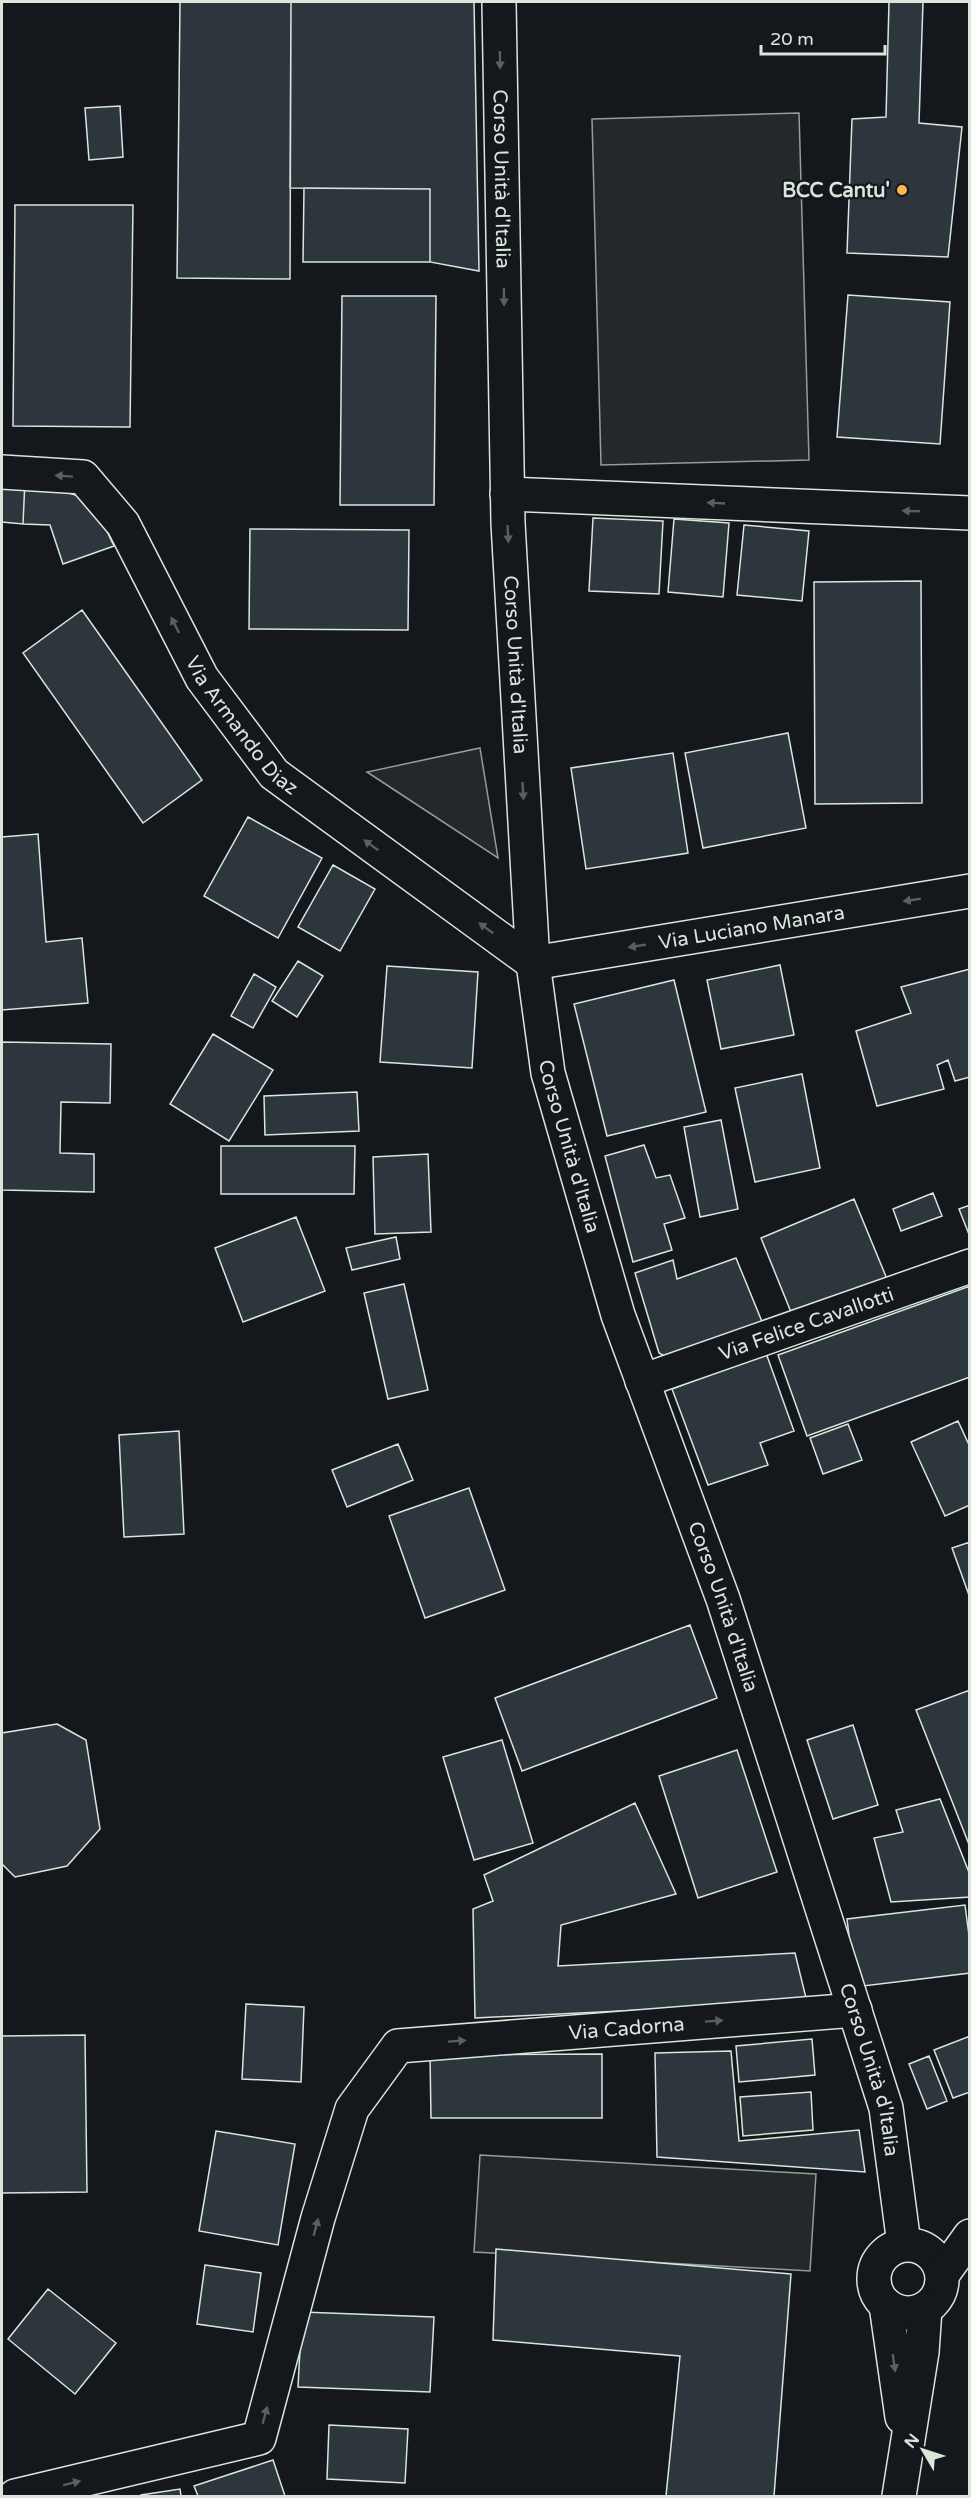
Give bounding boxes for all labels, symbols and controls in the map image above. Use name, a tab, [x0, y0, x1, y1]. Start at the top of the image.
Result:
scale bar	[761, 18, 886, 56]
text: 20 m	[770, 28, 814, 50]
one-way arrow	[496, 50, 505, 69]
street label: Corso Unità d'Italia	[488, 89, 515, 269]
place label: BCC Cantu'	[782, 179, 890, 203]
marker: BCC Cantu'	[895, 183, 909, 197]
one-way arrow	[499, 287, 509, 306]
one-way arrow	[54, 471, 73, 480]
one-way arrow	[707, 499, 726, 508]
one-way arrow	[902, 506, 921, 515]
one-way arrow	[504, 524, 513, 543]
street label: Corso Unità d'Italia	[498, 575, 532, 755]
one-way arrow	[170, 616, 180, 634]
street label: Via Armando Diaz	[180, 652, 303, 801]
one-way arrow	[519, 782, 528, 801]
one-way arrow	[364, 839, 379, 851]
one-way arrow	[902, 896, 921, 905]
street label: Via Luciano Manara	[657, 901, 846, 955]
one-way arrow	[479, 923, 494, 935]
one-way arrow	[627, 942, 646, 951]
street label: Corso Unità d'Italia	[533, 1058, 605, 1236]
street label: Via Felice Cavallotti	[716, 1283, 897, 1366]
street label: Corso Unità d'Italia	[682, 1518, 763, 1695]
street label: Corso Unità d'Italia	[834, 1980, 903, 2158]
street label: Via Cadorna	[568, 2012, 685, 2046]
one-way arrow	[704, 2016, 723, 2026]
one-way arrow	[447, 2036, 466, 2046]
one-way arrow	[311, 2218, 321, 2236]
one-way arrow	[889, 2354, 898, 2373]
one-way arrow	[261, 2406, 270, 2424]
north arrow	[893, 2420, 953, 2480]
text: N	[900, 2430, 924, 2452]
one-way arrow	[62, 2477, 81, 2487]

